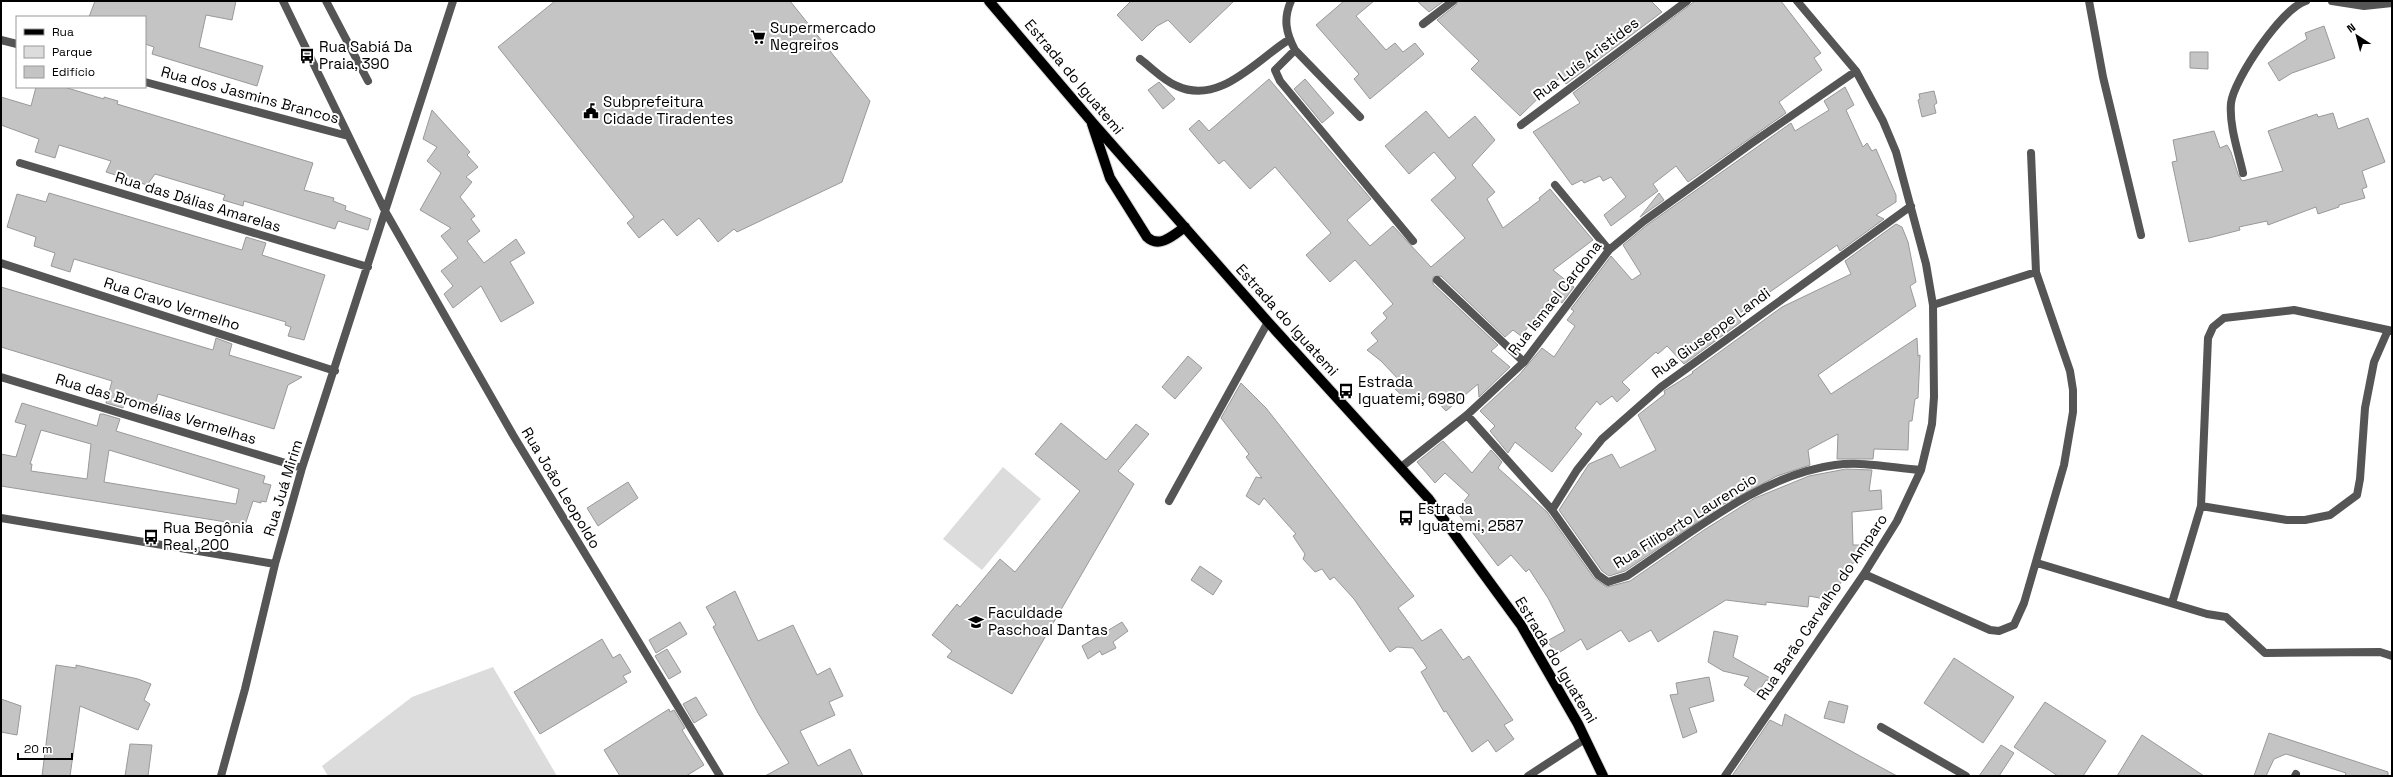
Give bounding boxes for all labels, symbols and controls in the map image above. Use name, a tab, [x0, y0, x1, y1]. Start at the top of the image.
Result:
street label: Rua Luís Aristides	[1529, 13, 1642, 104]
street label: Estrada do Iguatemi	[1021, 15, 1128, 138]
legend	[16, 16, 146, 88]
north arrow	[2337, 16, 2377, 56]
place label: Supermercado Negreiros	[770, 18, 876, 54]
text: N	[2344, 20, 2358, 36]
text: Rua	[52, 24, 74, 40]
supermarket icon: Supermercado Negreiros	[749, 28, 767, 46]
place label: Rua Sabiá Da Praia, 390	[319, 37, 413, 73]
text: Parque	[52, 44, 92, 60]
bus stop icon: Rua Sabiá Da Praia, 390	[298, 47, 316, 65]
street label: Rua dos Jasmins Brancos	[159, 62, 341, 127]
text: Edifício	[52, 64, 95, 80]
place label: Subprefeitura Cidade Tiradentes	[603, 92, 734, 128]
public building icon: Subprefeitura Cidade Tiradentes	[582, 102, 600, 120]
street label: Rua das Dálias Amarelas	[113, 167, 284, 236]
street label: Rua Ismael Cardona	[1504, 236, 1606, 359]
street label: Estrada do Iguatemi	[1232, 260, 1343, 380]
street label: Rua Cravo Vermelho	[102, 273, 243, 335]
street label: Rua Giuseppe Landi	[1648, 283, 1774, 382]
street label: Rua das Bromélias Vermelhas	[53, 369, 259, 448]
place label: Estrada Iguatemi, 6980	[1358, 372, 1465, 408]
bus stop icon: Estrada Iguatemi, 6980	[1337, 382, 1355, 400]
street label: Rua João Leopoldo	[518, 424, 605, 552]
street label: Rua Juá Mirim	[259, 437, 306, 539]
street label: Rua Filiberto Laurencio	[1610, 469, 1760, 572]
place label: Estrada Iguatemi, 2587	[1418, 499, 1524, 535]
bus stop icon: Estrada Iguatemi, 2587	[1397, 509, 1415, 527]
street label: Rua Barão Carvalho do Amparo	[1752, 510, 1891, 704]
place label: Rua Begônia Real, 200	[163, 518, 254, 554]
bus stop icon: Rua Begônia Real, 200	[142, 528, 160, 546]
street label: Estrada do Iguatemi	[1511, 593, 1602, 727]
place label: Faculdade Paschoal Dantas	[988, 603, 1108, 639]
school or university icon: Faculdade Paschoal Dantas	[967, 613, 985, 631]
scale bar	[18, 735, 72, 761]
text: 20 m	[24, 741, 52, 757]

